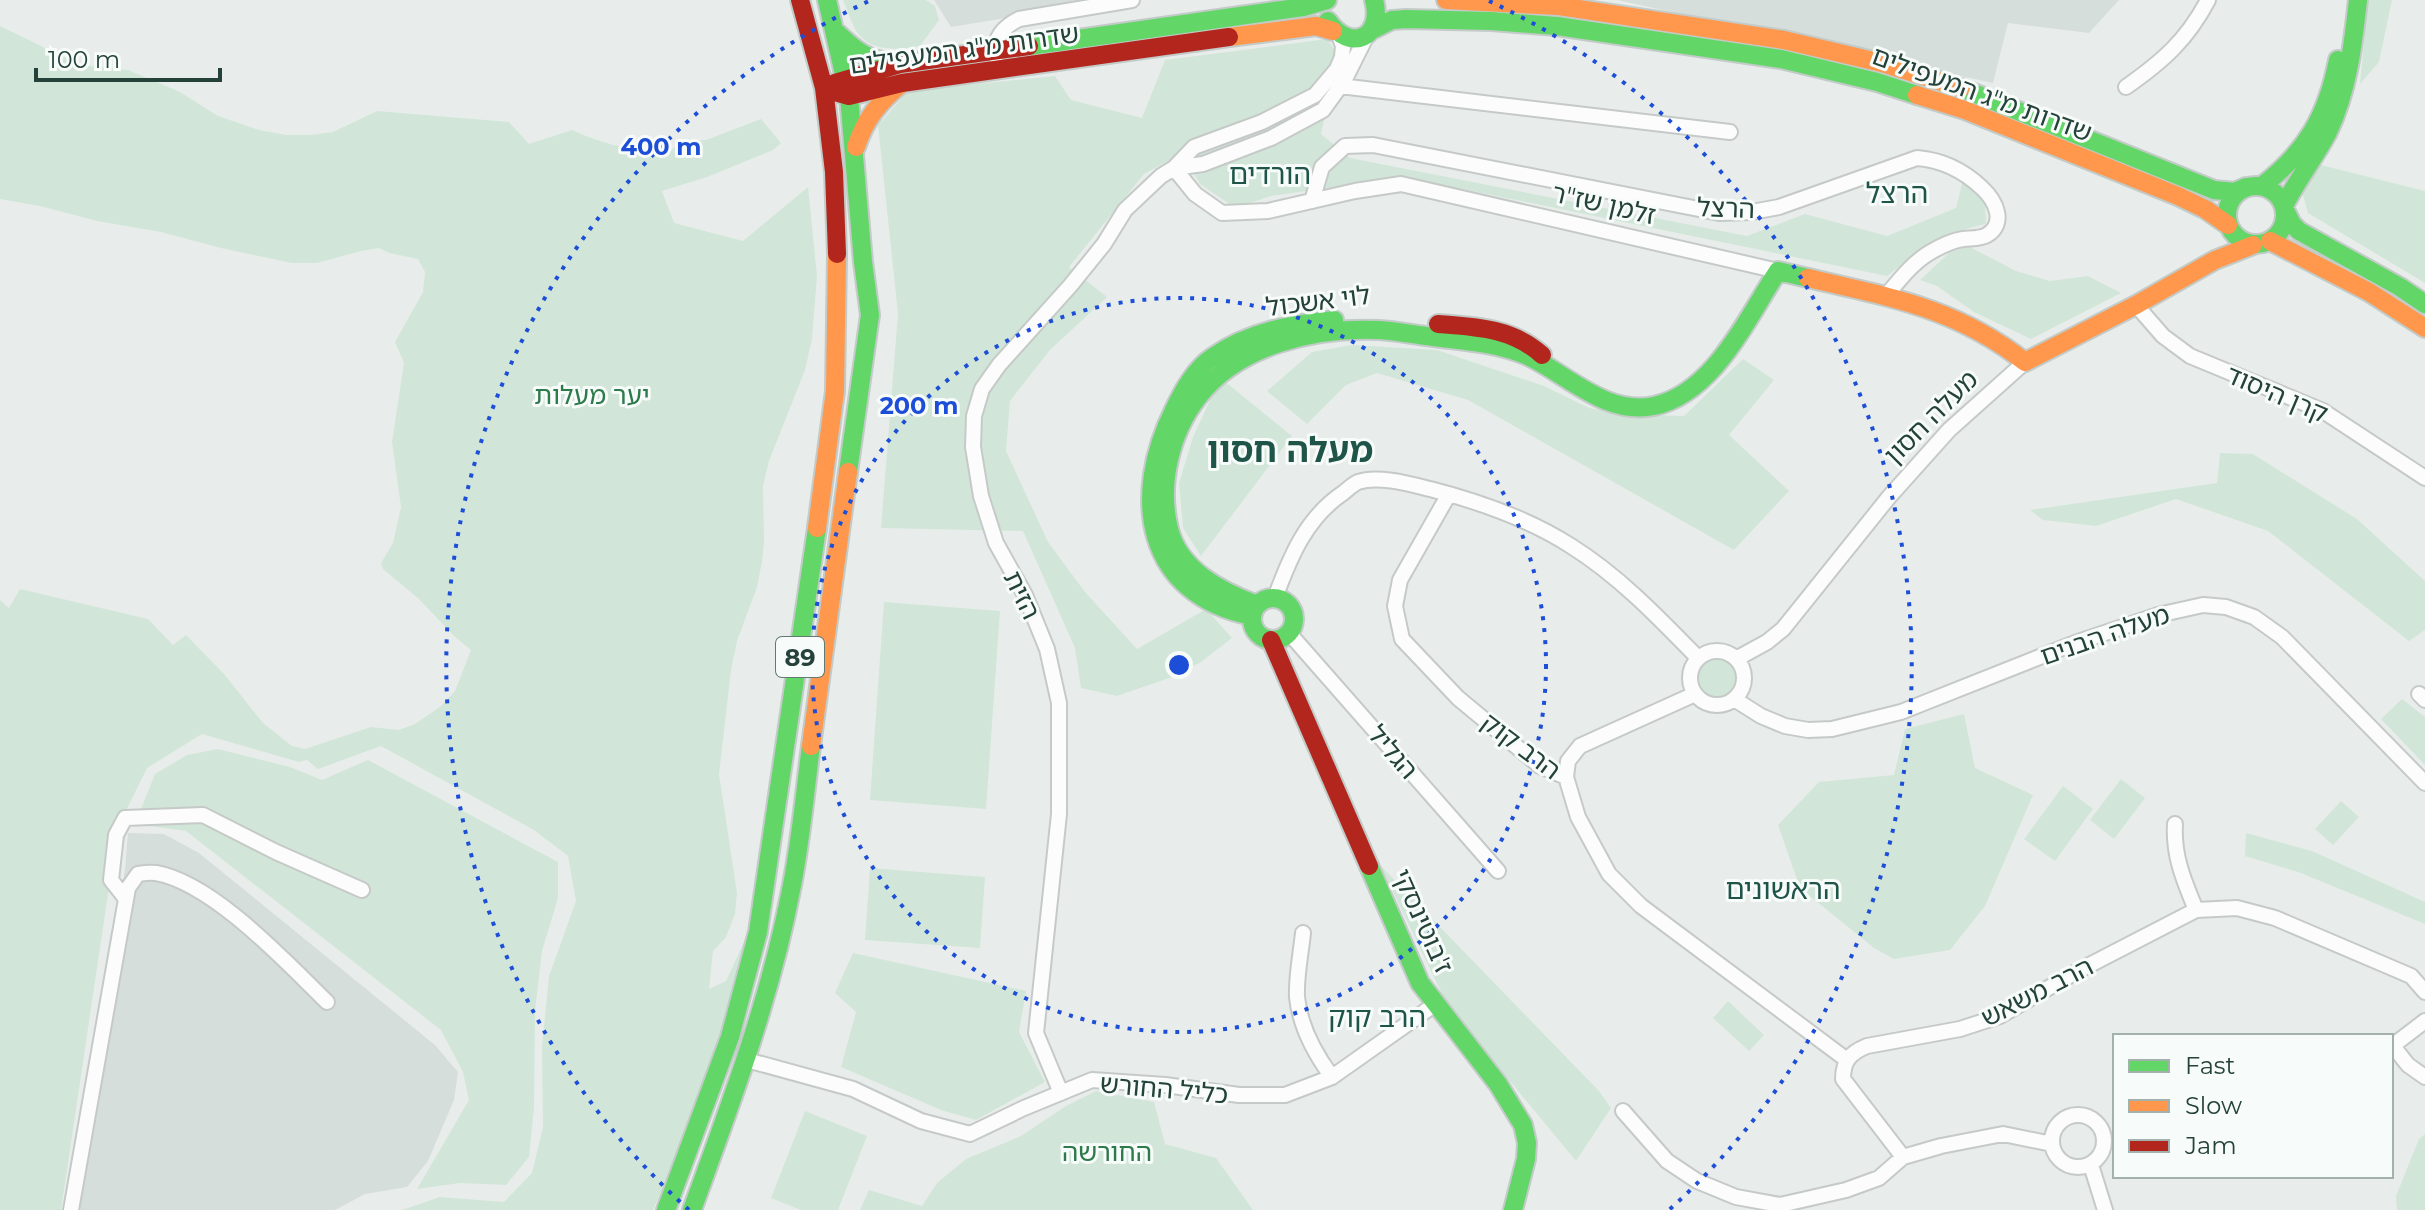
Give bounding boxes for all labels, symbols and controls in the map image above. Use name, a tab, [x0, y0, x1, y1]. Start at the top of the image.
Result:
street label: שדרות מ"ג המעפילים	[847, 17, 1081, 81]
scale bar	[36, 32, 220, 82]
street label: שדרות מ"ג המעפילים	[1868, 39, 2096, 149]
text: 100 m	[48, 45, 120, 74]
text: 400 m	[620, 132, 702, 161]
district label: הורדים	[1229, 157, 1311, 191]
district label: הרצל	[1866, 176, 1928, 210]
street label: זלמן שז"ר	[1549, 177, 1659, 231]
street label: הרצל	[1696, 191, 1756, 225]
street label: לוי אשכול	[1264, 279, 1372, 323]
street label: קרן היסוד	[2221, 358, 2333, 430]
street label: מעלה חסון	[1877, 363, 1985, 471]
park label: יער מעלות	[534, 379, 650, 411]
text: 200 m	[880, 391, 958, 420]
district label: מעלה חסון	[1207, 429, 1373, 471]
street label: הזית	[997, 566, 1047, 624]
street label: מעלה הבנים	[2036, 598, 2174, 672]
road number: 89	[776, 637, 824, 677]
centre of rings	[1165, 651, 1193, 679]
street label: הרב קוק	[1475, 706, 1567, 786]
street label: הגליל	[1361, 719, 1425, 785]
street label: ז'בוטינסקי	[1386, 864, 1460, 978]
district label: הראשונים	[1725, 872, 1841, 906]
street label: הרב משאש	[1976, 950, 2098, 1034]
district label: הרב קוק	[1328, 1000, 1426, 1034]
legend	[2113, 1034, 2393, 1178]
text: Fast	[2185, 1051, 2236, 1080]
street label: כליל החורש	[1099, 1067, 1229, 1111]
text: Slow	[2185, 1091, 2242, 1120]
text: Jam	[2184, 1131, 2237, 1160]
park label: החורשה	[1062, 1136, 1152, 1168]

